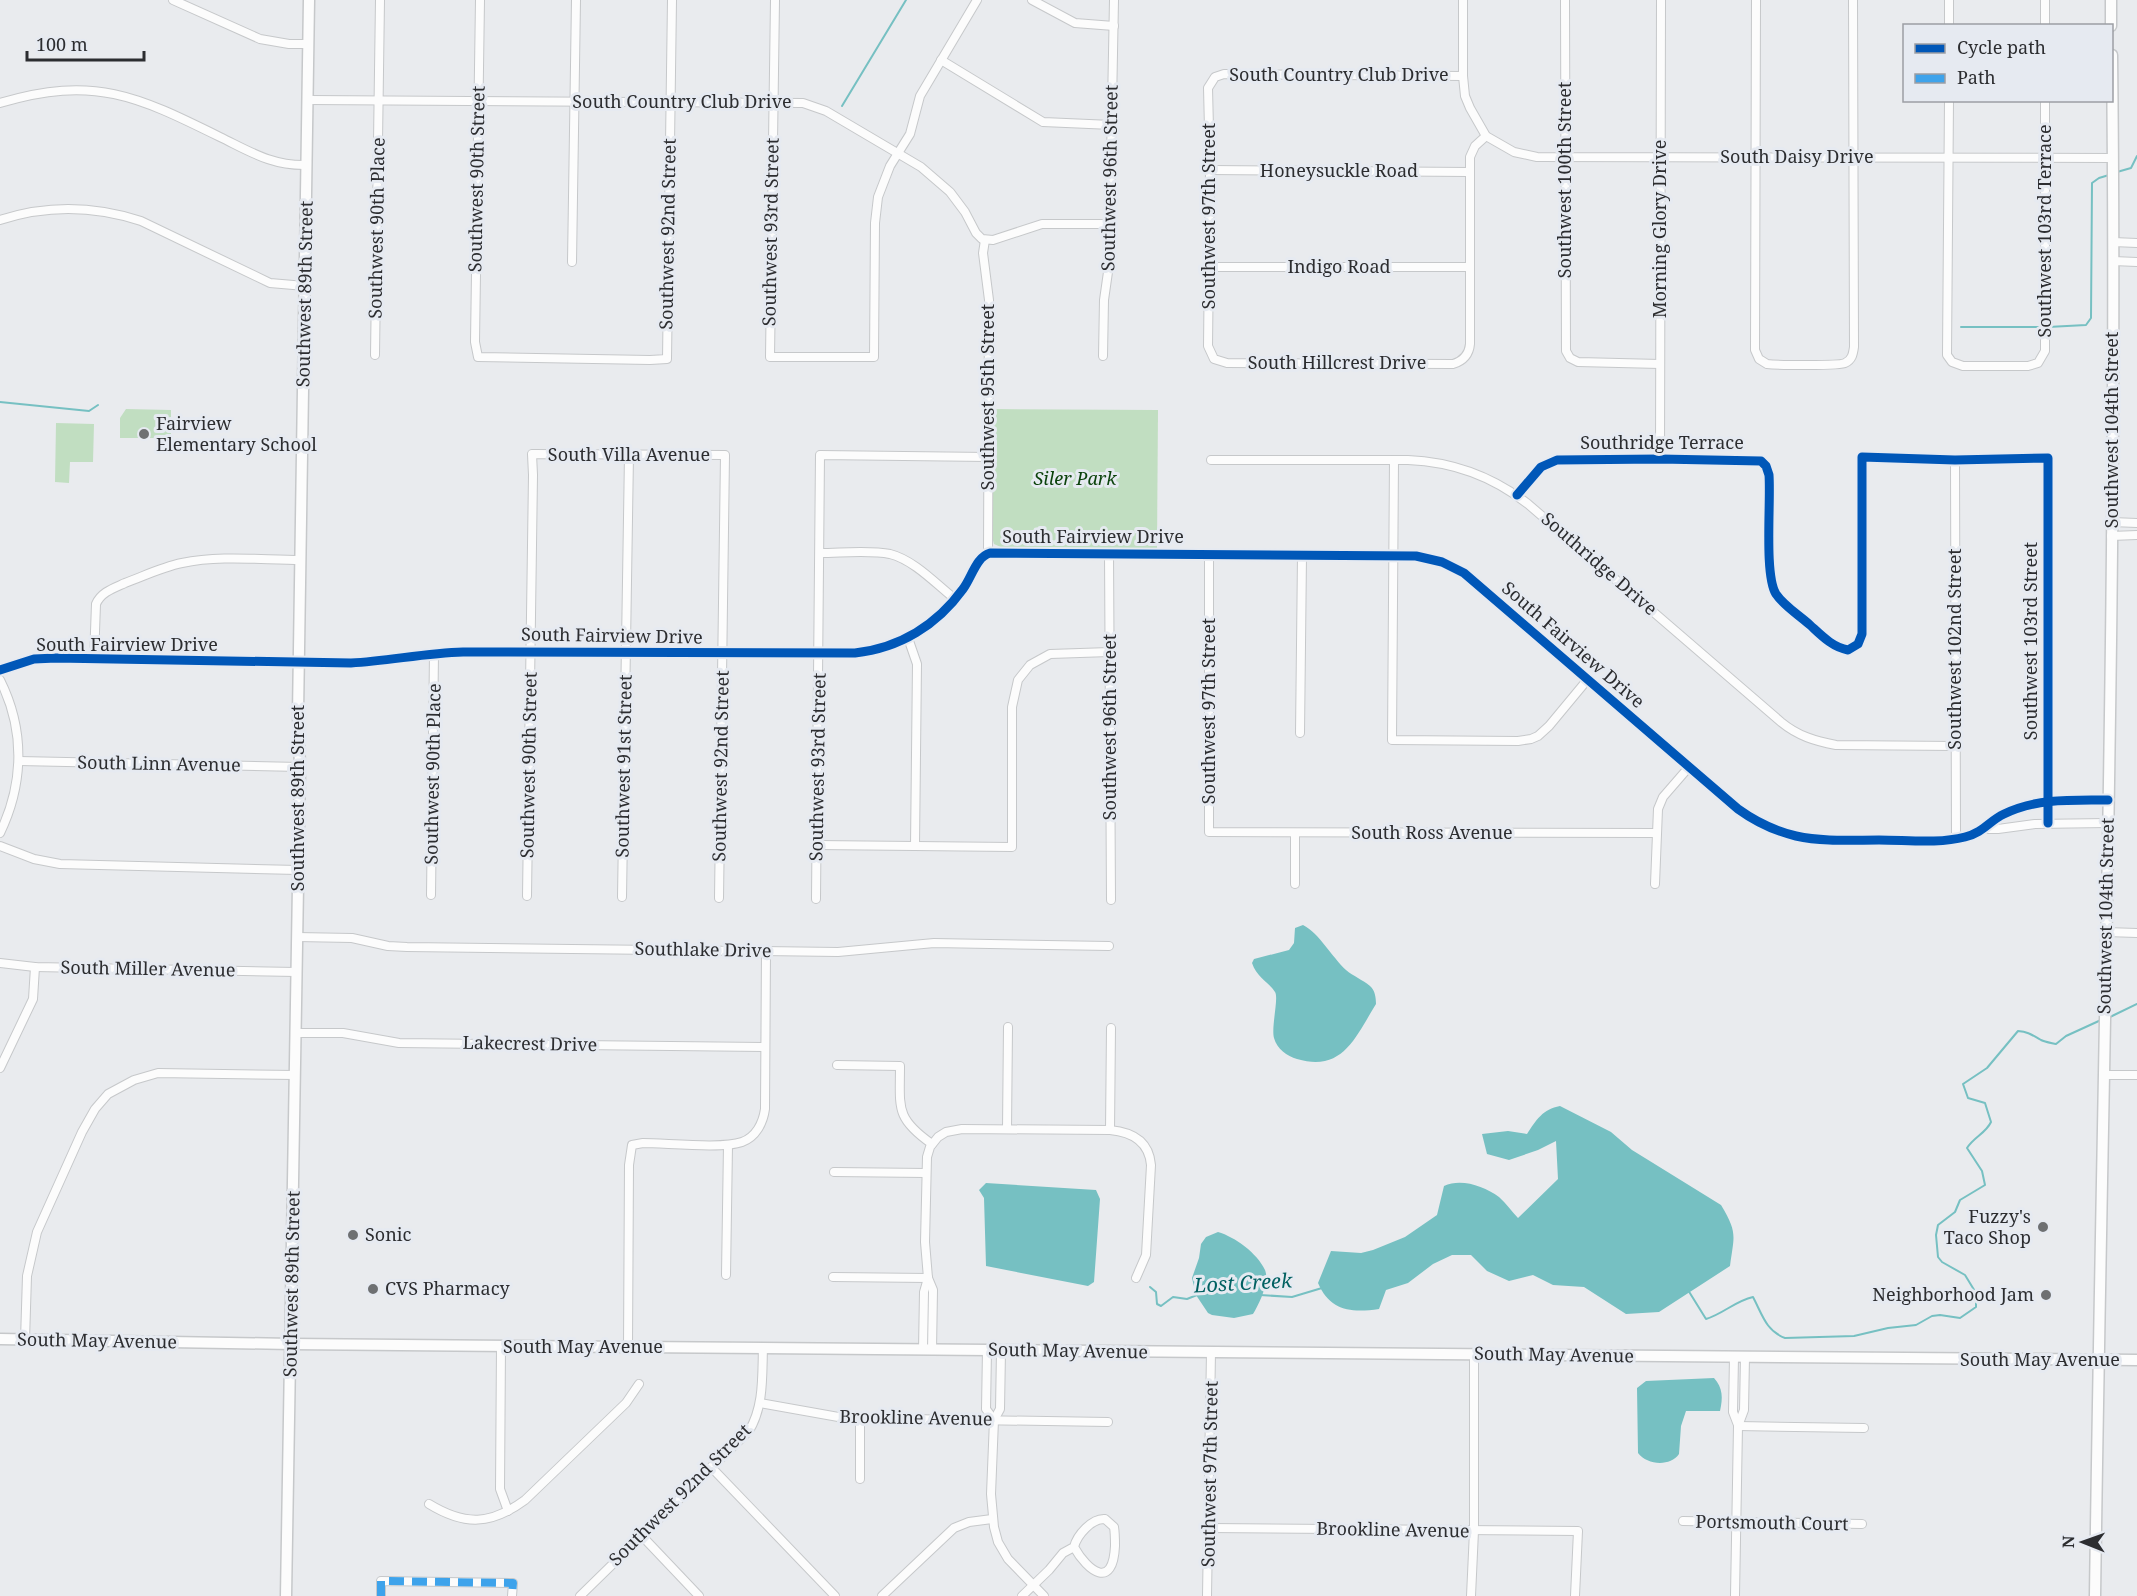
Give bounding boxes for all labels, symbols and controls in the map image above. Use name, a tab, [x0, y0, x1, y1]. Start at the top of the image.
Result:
scale bar	[27, 24, 144, 62]
legend	[1903, 24, 2113, 102]
text: 100 m	[36, 32, 88, 56]
text: Cycle path	[1957, 35, 2046, 59]
street label: South Country Club Drive	[1229, 62, 1449, 86]
text: Path	[1957, 65, 1996, 89]
street label: Southwest 100th Street	[1552, 82, 1576, 278]
street label: Southwest 96th Street	[1095, 85, 1123, 271]
street label: Southwest 90th Street	[462, 86, 490, 272]
street label: South Country Club Drive	[572, 89, 792, 113]
street label: Southwest 97th Street	[1196, 123, 1220, 309]
street label: Southwest 103rd Terrace	[2032, 124, 2056, 338]
street label: Southwest 90th Place	[362, 137, 390, 319]
street label: Southwest 92nd Street	[653, 138, 681, 330]
street label: Southwest 93rd Street	[756, 138, 784, 326]
street label: Morning Glory Drive	[1647, 140, 1671, 318]
street label: South Daisy Drive	[1720, 144, 1874, 168]
street label: Honeysuckle Road	[1260, 158, 1418, 182]
street label: Southwest 89th Street	[290, 201, 318, 387]
street label: Indigo Road	[1287, 254, 1391, 278]
street label: Southwest 95th Street	[975, 304, 999, 490]
street label: Southwest 104th Street	[2099, 332, 2123, 528]
street label: South Hillcrest Drive	[1248, 350, 1426, 374]
place label: Fairview Elementary School	[156, 411, 317, 456]
marker: Fairview Elementary School	[137, 427, 151, 441]
street label: Southridge Terrace	[1580, 430, 1744, 454]
street label: South Villa Avenue	[548, 442, 710, 466]
park label: Siler Park	[1034, 466, 1117, 490]
street label: Southridge Drive	[1537, 506, 1663, 620]
street label: South Fairview Drive	[1002, 524, 1184, 548]
street label: Southwest 103rd Street	[2018, 542, 2042, 740]
street label: Southwest 102nd Street	[1942, 548, 1966, 750]
street label: South Fairview Drive	[1497, 576, 1650, 713]
street label: Southwest 97th Street	[1196, 618, 1220, 804]
street label: South Fairview Drive	[521, 621, 703, 649]
street label: South Fairview Drive	[36, 632, 218, 656]
street label: Southwest 96th Street	[1097, 634, 1121, 820]
street label: Southwest 92nd Street	[706, 670, 734, 862]
street label: Southwest 90th Street	[514, 672, 542, 858]
street label: Southwest 93rd Street	[803, 673, 831, 861]
street label: Southwest 91st Street	[609, 674, 637, 858]
street label: Southwest 90th Place	[418, 683, 446, 865]
street label: Southwest 89th Street	[285, 705, 309, 891]
street label: South Linn Avenue	[77, 750, 241, 776]
street label: Southwest 104th Street	[2091, 818, 2119, 1014]
street label: South Ross Avenue	[1351, 820, 1513, 844]
street label: Southlake Drive	[634, 936, 772, 962]
street label: South Miller Avenue	[60, 954, 236, 982]
street label: Lakecrest Drive	[463, 1030, 598, 1056]
street label: Southwest 89th Street	[277, 1191, 305, 1377]
place label: Fuzzy's Taco Shop	[1944, 1204, 2031, 1249]
marker: Fuzzy's Taco Shop	[2036, 1220, 2050, 1234]
place label: Sonic	[365, 1222, 412, 1246]
marker: Sonic	[346, 1228, 360, 1242]
water label: Lost Creek	[1192, 1266, 1293, 1299]
place label: CVS Pharmacy	[385, 1276, 511, 1300]
marker: CVS Pharmacy	[366, 1282, 380, 1296]
place label: Neighborhood Jam	[1872, 1282, 2034, 1306]
marker: Neighborhood Jam	[2039, 1288, 2053, 1302]
street label: South May Avenue	[17, 1327, 177, 1353]
street label: South May Avenue	[503, 1334, 663, 1358]
street label: South May Avenue	[988, 1337, 1148, 1363]
street label: South May Avenue	[1474, 1341, 1634, 1367]
street label: South May Avenue	[1960, 1347, 2120, 1371]
street label: Southwest 97th Street	[1195, 1381, 1223, 1567]
street label: Brookline Avenue	[839, 1404, 993, 1430]
street label: Southwest 92nd Street	[603, 1418, 755, 1570]
street label: Portsmouth Court	[1695, 1509, 1849, 1535]
north arrow	[2053, 1512, 2113, 1572]
street label: Brookline Avenue	[1316, 1516, 1470, 1542]
text: N	[2057, 1535, 2079, 1548]

